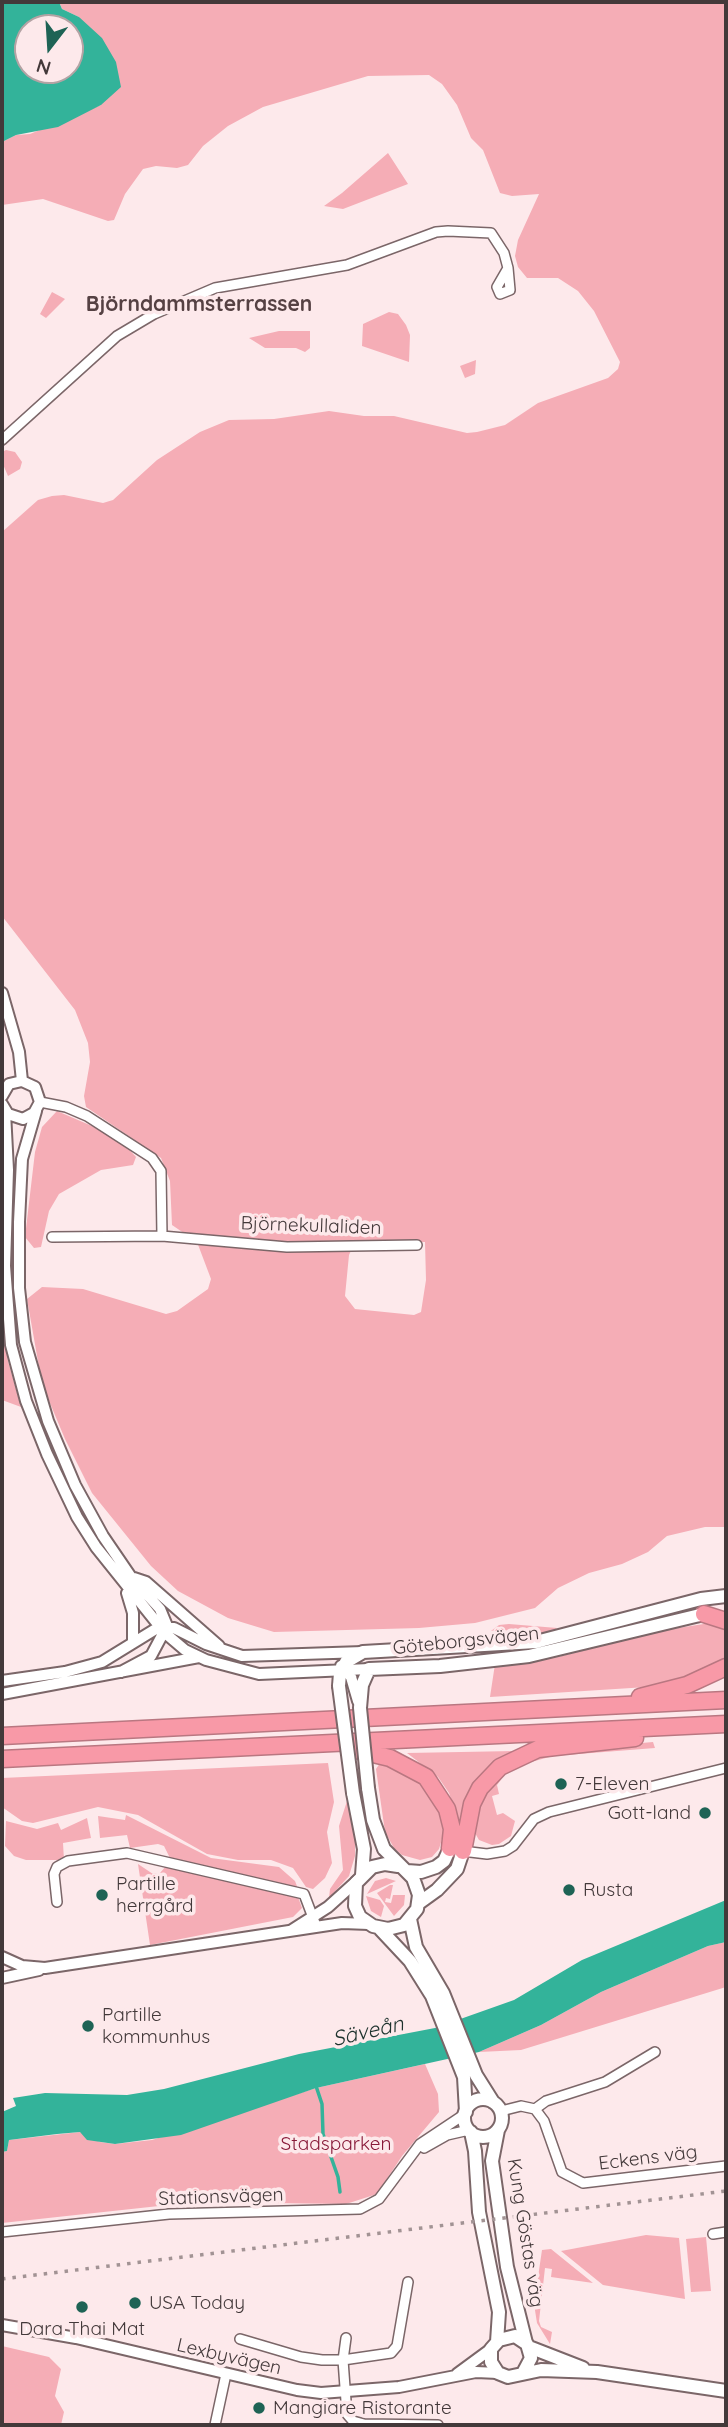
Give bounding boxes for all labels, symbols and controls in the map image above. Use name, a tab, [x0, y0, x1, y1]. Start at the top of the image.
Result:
north arrow	[14, 14, 84, 84]
text: N	[33, 54, 54, 81]
district label: Björndammsterrassen	[86, 292, 312, 318]
street label: Björnekullaliden	[240, 1212, 382, 1240]
street label: Göteborgsvägen	[392, 1622, 540, 1660]
place label: 7-Eleven	[575, 1773, 649, 1795]
marker: 7-Eleven	[553, 1776, 569, 1792]
place label: Gott-land	[608, 1802, 691, 1824]
marker: Gott-land	[697, 1805, 713, 1821]
place label: Partille herrgård	[116, 1873, 194, 1917]
place label: Rusta	[583, 1879, 633, 1901]
marker: Rusta	[561, 1882, 577, 1898]
marker: Partille herrgård	[94, 1887, 110, 1903]
place label: Partille kommunhus	[102, 2004, 210, 2048]
water label: Säveån	[330, 2012, 406, 2052]
marker: Partille kommunhus	[80, 2018, 96, 2034]
park label: Stadsparken	[281, 2133, 391, 2155]
street label: Eckens väg	[597, 2141, 699, 2175]
street label: Kung Göstas väg	[502, 2157, 548, 2309]
street label: Stationsvägen	[158, 2183, 284, 2211]
place label: USA Today	[149, 2292, 245, 2314]
marker: USA Today	[127, 2295, 143, 2311]
marker: Dara Thai Mat	[74, 2299, 90, 2315]
place label: Dara Thai Mat	[19, 2318, 145, 2340]
street label: Lexbyvägen	[174, 2334, 284, 2380]
place label: Mangiare Ristorante	[273, 2397, 452, 2419]
marker: Mangiare Ristorante	[251, 2400, 267, 2416]

